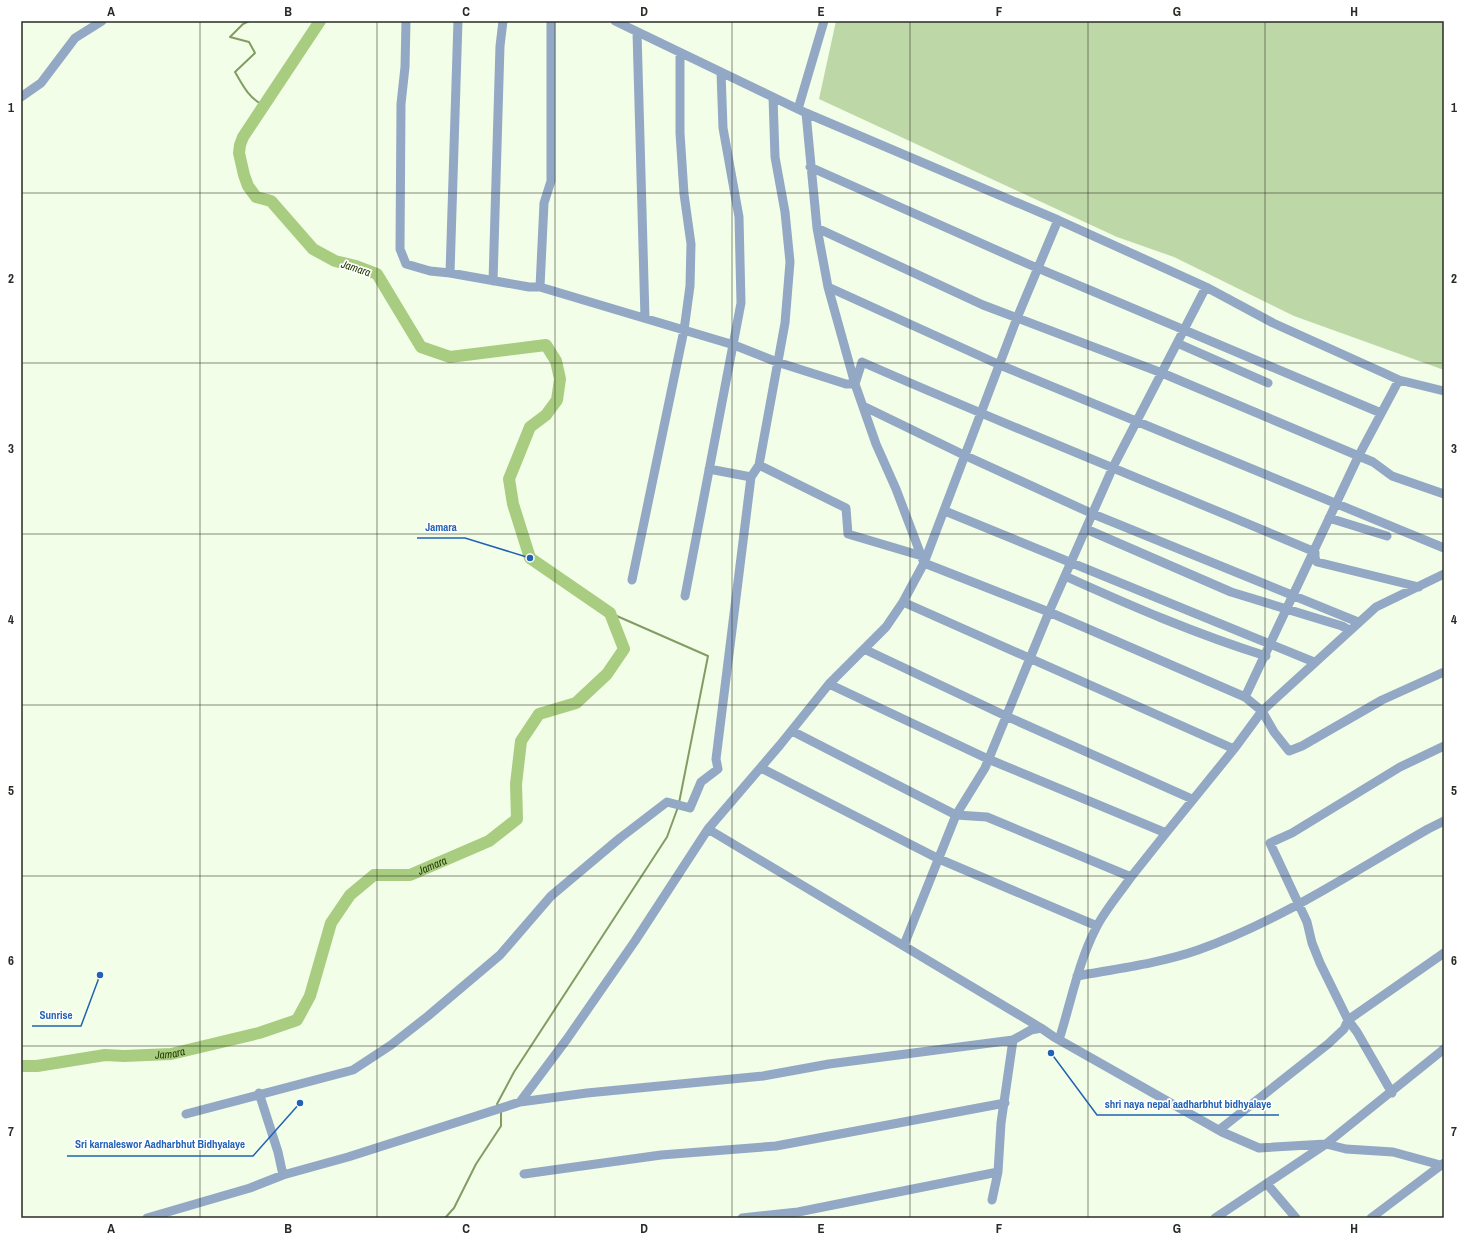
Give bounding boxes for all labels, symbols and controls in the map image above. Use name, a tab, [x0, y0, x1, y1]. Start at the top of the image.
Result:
text: A	[107, 3, 115, 20]
text: B	[284, 3, 292, 20]
text: C	[462, 3, 470, 20]
text: D	[640, 3, 648, 20]
text: E	[817, 3, 825, 20]
text: F	[996, 3, 1003, 20]
text: G	[1173, 3, 1181, 20]
text: H	[1350, 3, 1358, 20]
text: 1	[8, 99, 14, 116]
text: 1	[1451, 99, 1457, 116]
water label: Jamara	[339, 256, 372, 279]
text: 2	[8, 270, 14, 287]
text: 2	[1451, 270, 1457, 287]
text: 3	[8, 440, 14, 457]
text: 3	[1451, 440, 1457, 457]
callout: Jamara	[417, 515, 465, 538]
text: Jamara	[425, 520, 457, 534]
text: 4	[8, 611, 14, 628]
text: 4	[1451, 611, 1457, 628]
text: 5	[8, 782, 14, 799]
text: 5	[1451, 782, 1457, 799]
water label: Jamara	[415, 853, 449, 878]
text: 6	[8, 952, 14, 969]
text: 6	[1451, 952, 1457, 969]
callout: Sunrise	[32, 1003, 81, 1026]
text: Sunrise	[39, 1008, 73, 1022]
water label: Jamara	[154, 1044, 186, 1062]
callout: shri naya nepal aadharbhut bidhyalaye	[1097, 1092, 1279, 1115]
text: shri naya nepal aadharbhut bidhyalaye	[1105, 1097, 1271, 1111]
text: 7	[8, 1123, 14, 1140]
text: 7	[1451, 1123, 1457, 1140]
callout: Sri karnaleswor Aadharbhut Bidhyalaye	[67, 1133, 253, 1156]
text: Sri karnaleswor Aadharbhut Bidhyalaye	[75, 1137, 245, 1151]
text: A	[107, 1220, 115, 1237]
text: B	[284, 1220, 292, 1237]
text: C	[462, 1220, 470, 1237]
text: D	[640, 1220, 648, 1237]
text: E	[817, 1220, 825, 1237]
text: F	[996, 1220, 1003, 1237]
text: G	[1173, 1220, 1181, 1237]
text: H	[1350, 1220, 1358, 1237]

